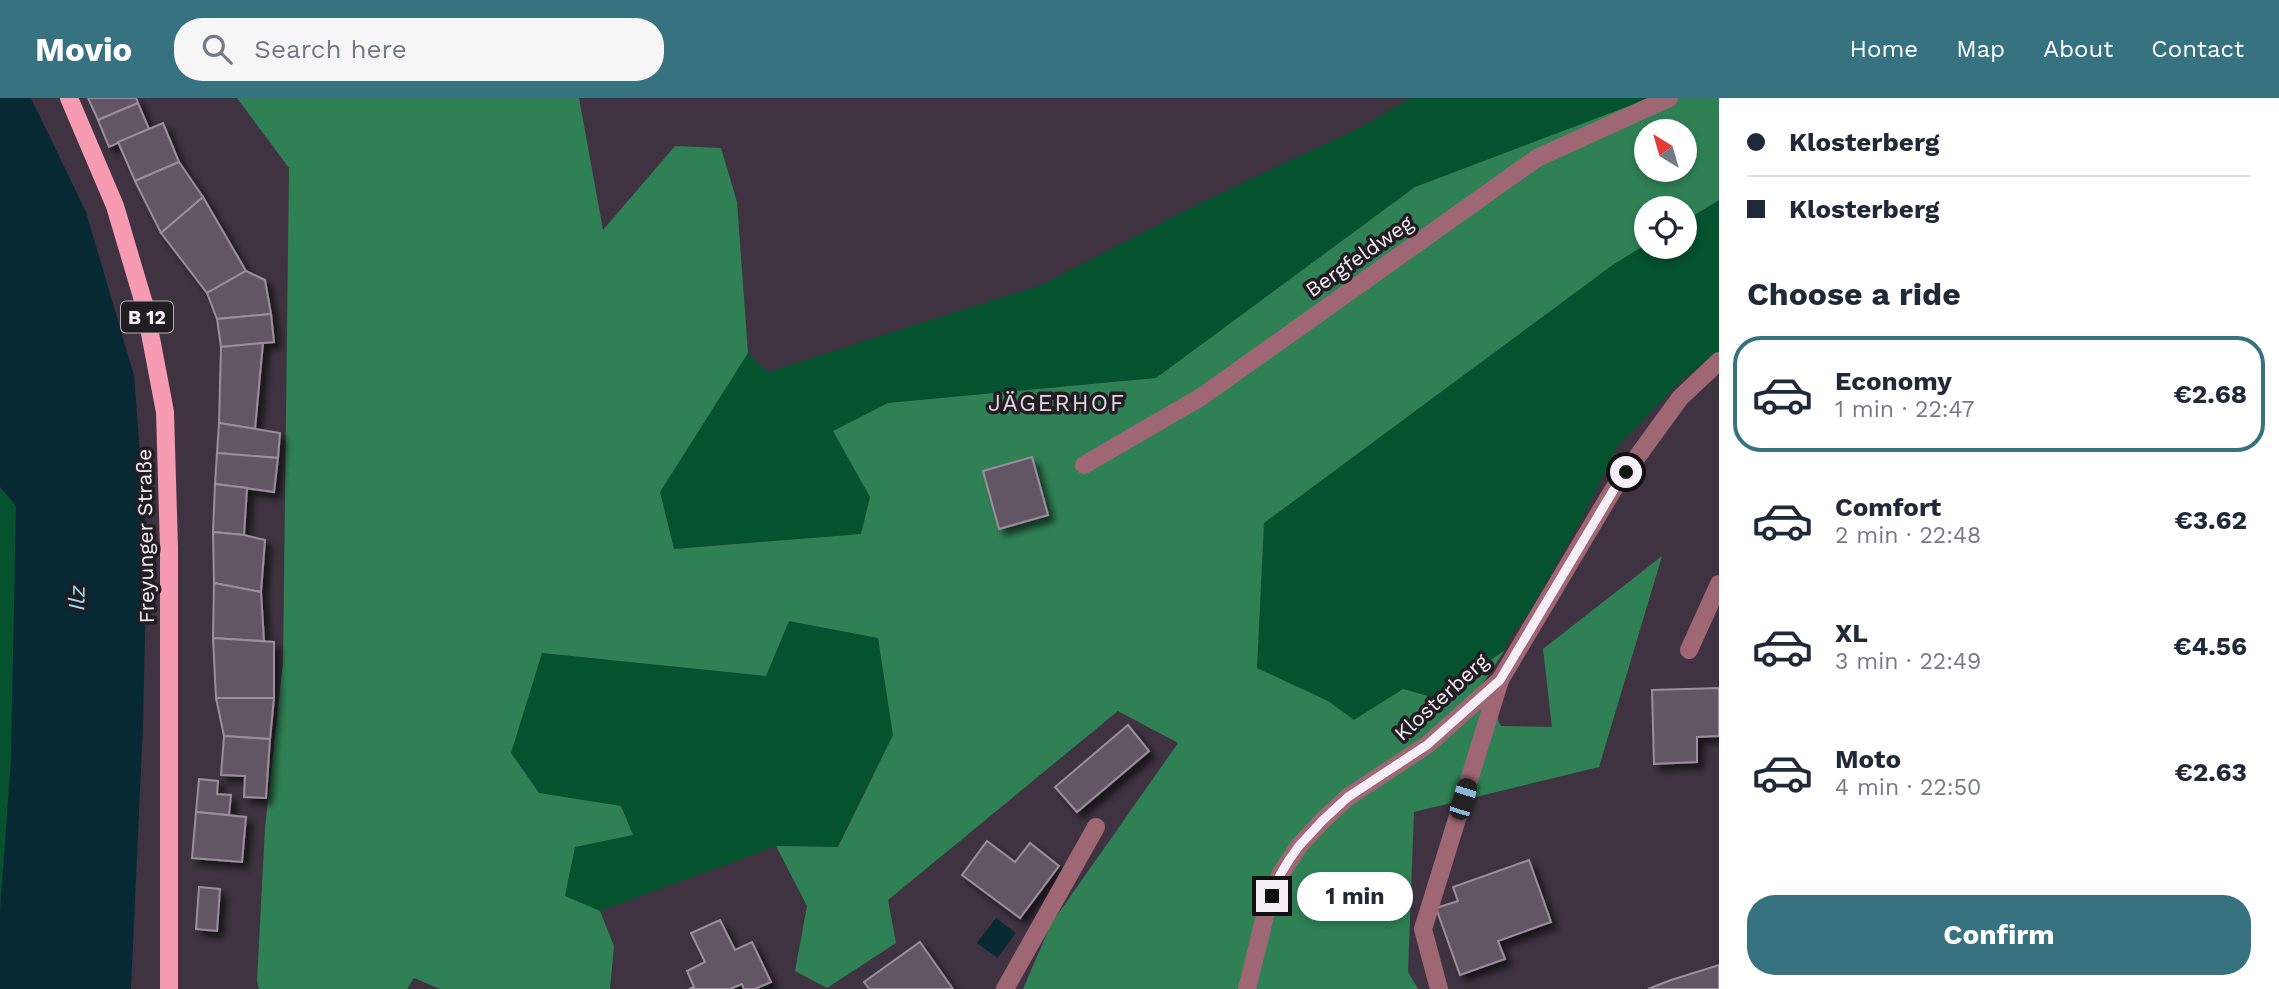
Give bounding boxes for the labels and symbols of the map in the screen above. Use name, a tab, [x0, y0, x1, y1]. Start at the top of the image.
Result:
north arrow	[1634, 119, 1698, 182]
street label: Bergfeldweg	[1301, 209, 1418, 302]
road number: B 12	[121, 302, 173, 332]
district label: JÄGERHOF	[988, 390, 1126, 417]
street label: Freyunger Straße	[131, 448, 159, 624]
route start	[1610, 456, 1642, 488]
water label: Ilz	[63, 585, 91, 611]
street label: Klosterberg	[1389, 648, 1494, 746]
car	[1447, 776, 1480, 822]
callout: 1 min	[1296, 872, 1412, 920]
route end	[1256, 880, 1288, 912]

